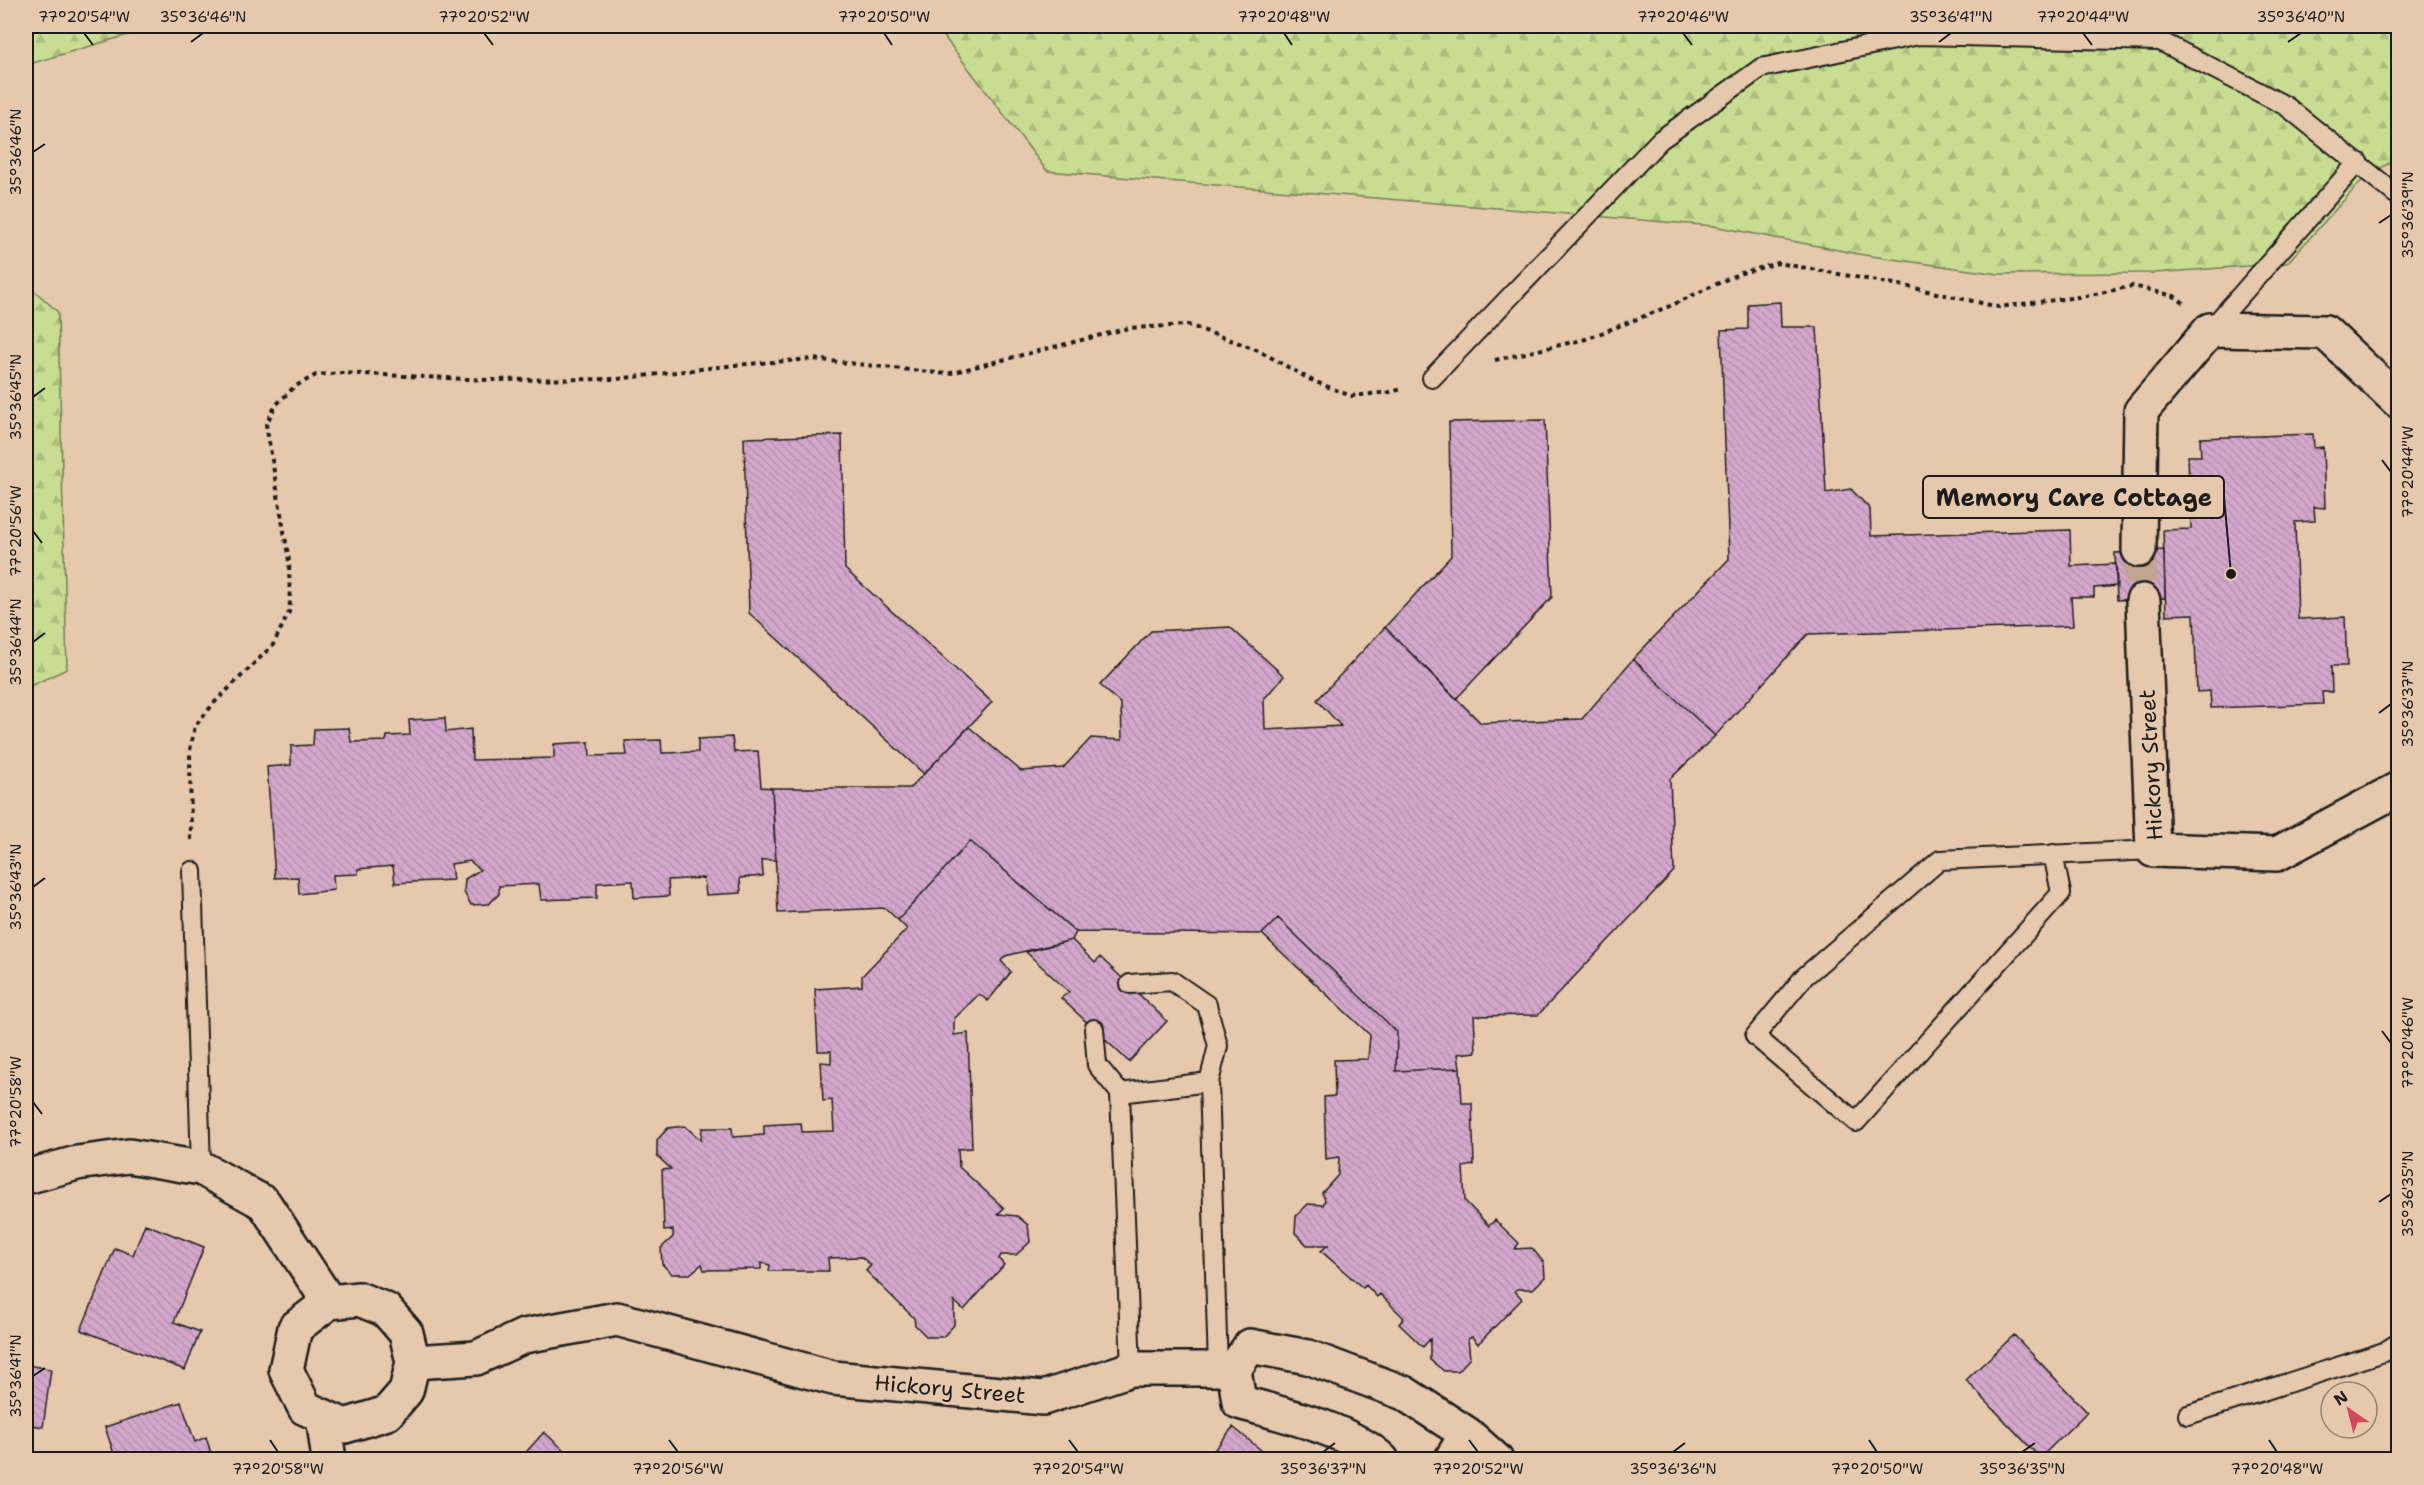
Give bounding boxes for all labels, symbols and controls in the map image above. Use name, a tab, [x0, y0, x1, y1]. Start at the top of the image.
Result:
text: 77°20'54"W	[38, 7, 130, 27]
text: 35°36'46"N	[159, 7, 247, 27]
text: 77°20'52"W	[438, 7, 530, 27]
text: 77°20'50"W	[838, 7, 930, 27]
text: 77°20'48"W	[1238, 7, 1330, 27]
text: 77°20'46"W	[1637, 7, 1729, 27]
text: 35°36'41"N	[1909, 7, 1993, 27]
text: 77°20'44"W	[2037, 7, 2129, 27]
text: 35°36'40"N	[2257, 7, 2345, 27]
text: 35°36'46"N	[6, 108, 26, 196]
text: 35°36'39"N	[2398, 171, 2418, 259]
text: 35°36'45"N	[6, 354, 26, 440]
text: 77°20'44"W	[2398, 426, 2418, 518]
callout: Memory Care Cottage	[1923, 476, 2224, 518]
text: Memory Care Cottage	[1936, 482, 2212, 514]
text: 77°20'56"W	[6, 485, 26, 577]
text: 35°36'44"N	[6, 598, 26, 686]
text: 35°36'37"N	[2398, 660, 2418, 748]
street label: Hickory Street	[2133, 689, 2169, 841]
text: 35°36'43"N	[6, 844, 26, 930]
text: 77°20'46"W	[2398, 997, 2418, 1089]
text: 77°20'58"W	[6, 1056, 26, 1148]
text: 35°36'35"N	[2398, 1151, 2418, 1237]
text: 35°36'41"N	[6, 1334, 26, 1418]
street label: Hickory Street	[873, 1368, 1027, 1410]
north arrow	[2319, 1380, 2379, 1440]
text: N	[2329, 1386, 2352, 1410]
text: 77°20'58"W	[232, 1459, 324, 1479]
text: 77°20'56"W	[632, 1459, 724, 1479]
text: 77°20'54"W	[1032, 1459, 1124, 1479]
text: 35°36'37"N	[1279, 1459, 1367, 1479]
text: 77°20'52"W	[1432, 1459, 1524, 1479]
text: 35°36'36"N	[1629, 1459, 1717, 1479]
text: 77°20'50"W	[1831, 1459, 1923, 1479]
text: 35°36'35"N	[1979, 1459, 2065, 1479]
text: 77°20'48"W	[2231, 1459, 2323, 1479]

